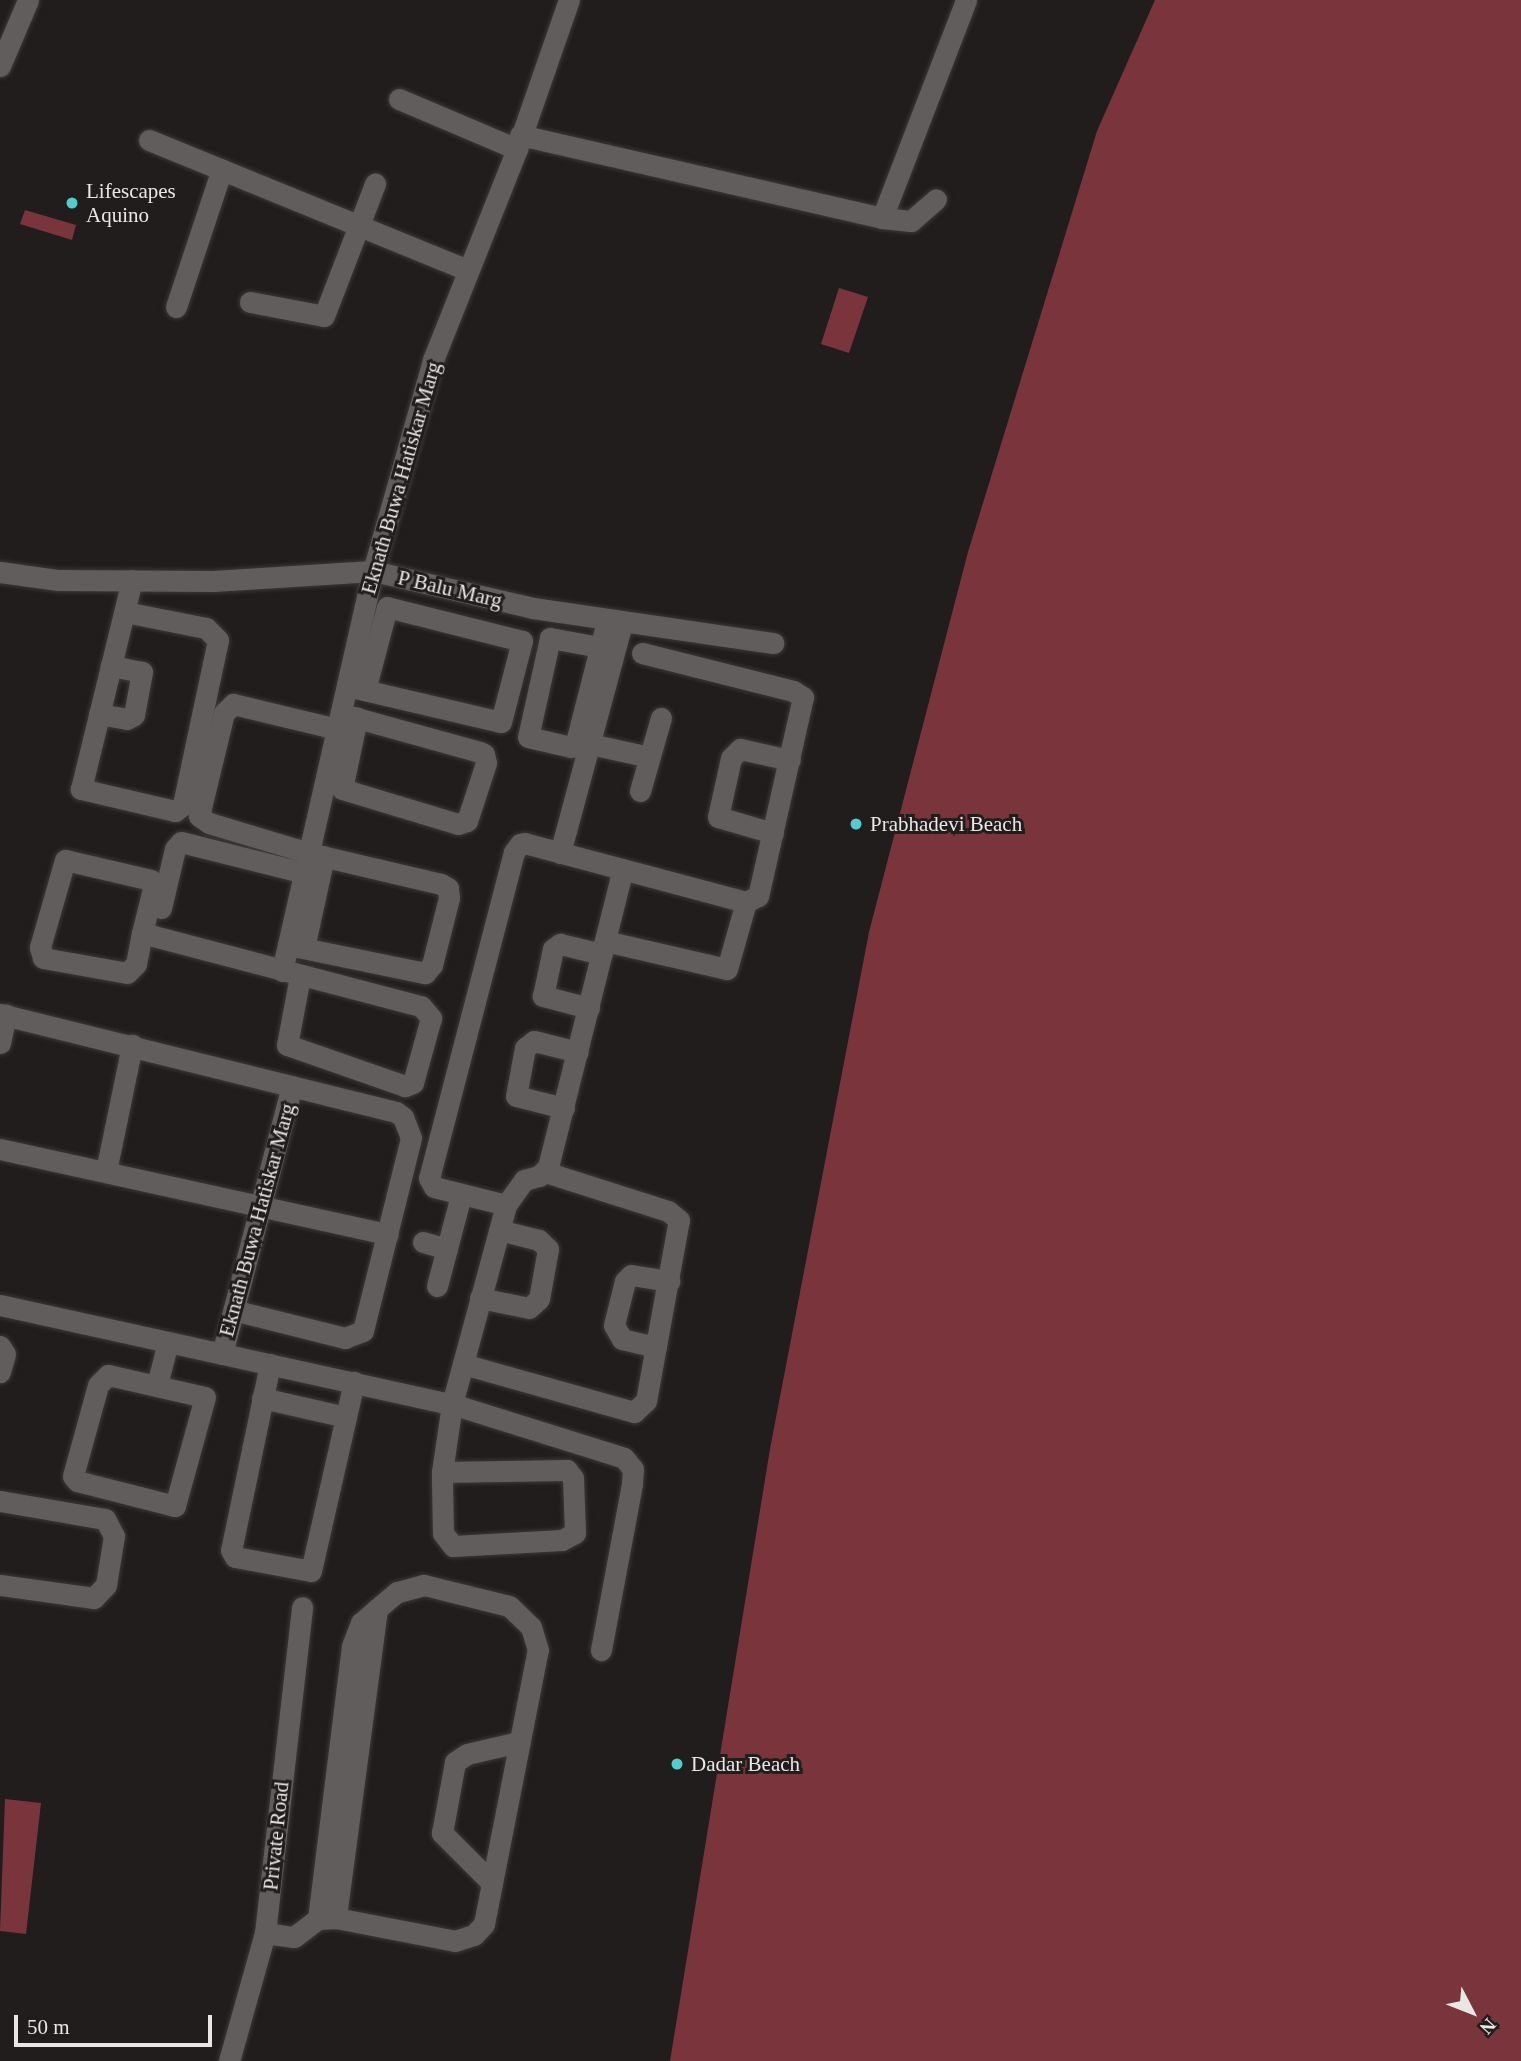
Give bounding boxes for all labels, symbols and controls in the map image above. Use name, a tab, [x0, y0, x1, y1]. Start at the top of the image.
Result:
place label: Lifescapes Aquino	[86, 178, 176, 228]
marker: Lifescapes Aquino	[64, 195, 80, 211]
street label: Eknath Buwa Hatiskar Marg	[356, 359, 446, 597]
street label: P Balu Marg	[395, 565, 505, 613]
place label: Prabhadevi Beach	[870, 811, 1022, 837]
marker: Prabhadevi Beach	[848, 816, 864, 832]
street label: Eknath Buwa Hatiskar Marg	[214, 1101, 300, 1339]
place label: Dadar Beach	[691, 1751, 800, 1777]
marker: Dadar Beach	[669, 1756, 685, 1772]
street label: Private Road	[258, 1780, 294, 1892]
north arrow	[1437, 1977, 1507, 2047]
scale bar	[18, 2002, 215, 2046]
text: N	[1476, 2014, 1500, 2039]
text: 50 m	[27, 2015, 70, 2039]

